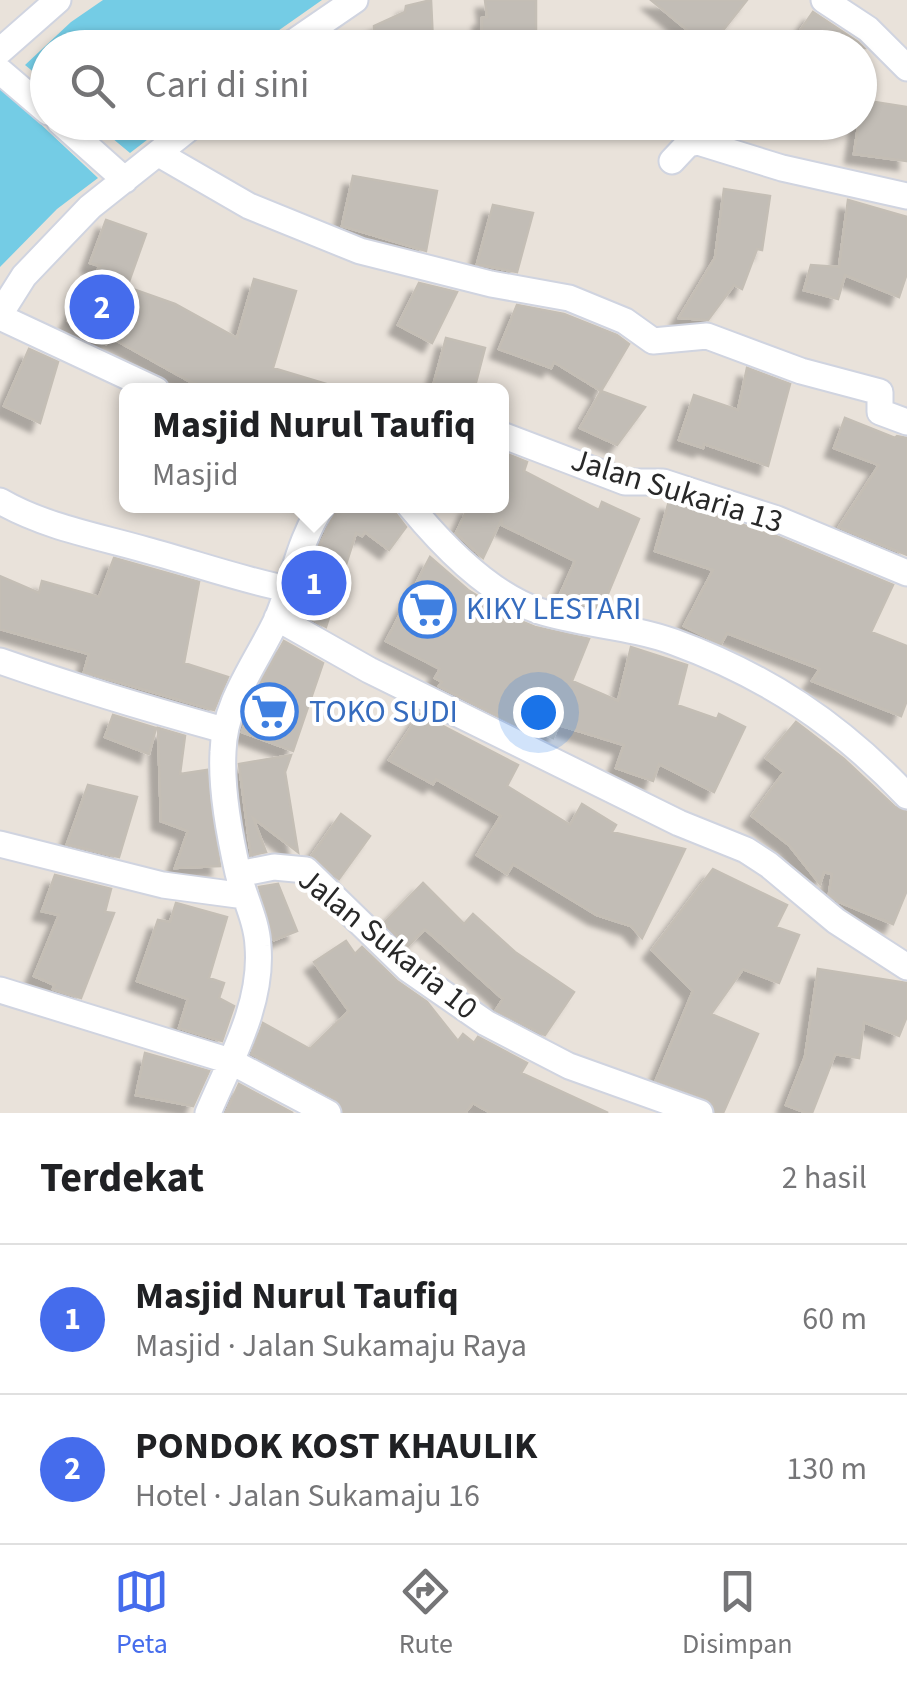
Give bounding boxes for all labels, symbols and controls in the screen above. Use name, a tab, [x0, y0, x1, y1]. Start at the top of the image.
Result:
search box	[30, 30, 877, 140]
icon: search	[65, 58, 120, 113]
text: Cari di sini	[145, 58, 309, 112]
pin: 2	[70, 270, 134, 344]
popup	[119, 383, 509, 513]
text: Masjid Nurul Taufiq	[152, 398, 476, 452]
street label: Jalan Sukaria 13	[566, 437, 788, 545]
text: Masjid	[152, 452, 238, 498]
pin: 1	[282, 546, 346, 620]
supermarket icon: KIKY LESTARI	[397, 579, 457, 639]
place label: KIKY LESTARI	[466, 586, 641, 632]
supermarket icon: TOKO SUDI	[240, 682, 300, 742]
your location	[513, 687, 564, 738]
place label: TOKO SUDI	[309, 689, 458, 735]
street label: Jalan Sukaria 10	[288, 857, 488, 1031]
text: Terdekat	[40, 1148, 204, 1208]
text: 2 hasil	[782, 1155, 867, 1201]
text: Masjid Nurul Taufiq	[135, 1269, 459, 1323]
text: 1	[64, 1296, 81, 1342]
text: 60 m	[802, 1296, 867, 1342]
text: Masjid · Jalan Sukamaju Raya	[135, 1323, 527, 1369]
text: PONDOK KOST KHAULIK	[135, 1419, 537, 1473]
text: 2	[64, 1446, 81, 1492]
text: 130 m	[786, 1446, 867, 1492]
text: Hotel · Jalan Sukamaju 16	[135, 1473, 480, 1519]
tab: Peta	[114, 1564, 169, 1664]
tab: Rute	[398, 1564, 453, 1664]
tab: Disimpan	[682, 1564, 793, 1664]

